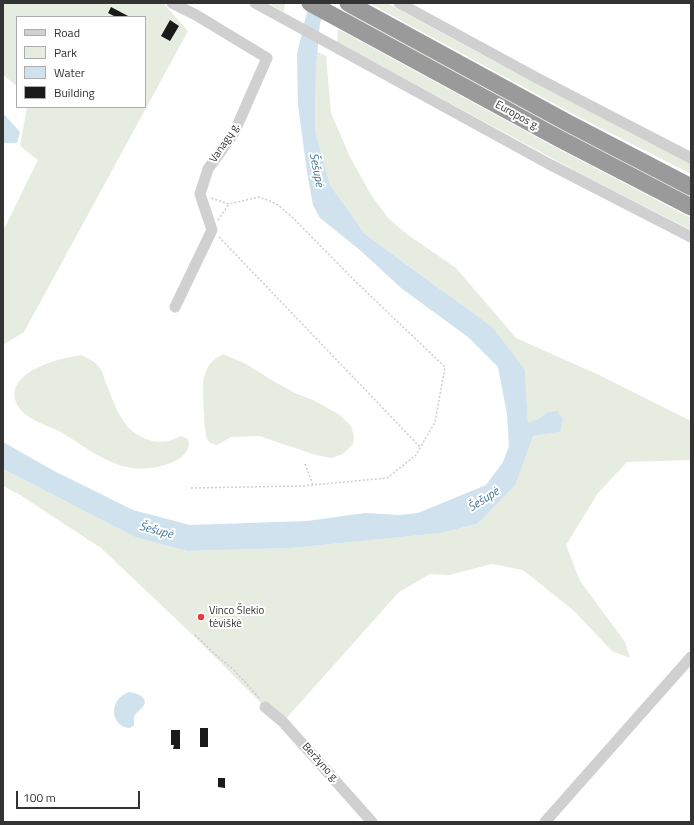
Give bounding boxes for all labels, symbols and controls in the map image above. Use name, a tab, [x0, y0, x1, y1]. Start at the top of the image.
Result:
legend	[16, 16, 146, 108]
text: Road	[54, 23, 80, 42]
text: Park	[54, 43, 77, 62]
text: Water	[54, 63, 85, 82]
text: Building	[54, 83, 95, 102]
street label: Europos g.	[493, 98, 541, 134]
street label: Vanagų g.	[207, 121, 243, 165]
water label: Šešupė	[306, 152, 326, 188]
water label: Šešupė	[466, 485, 502, 515]
water label: Šešupė	[138, 520, 174, 542]
place label: Vinco Šlekio tėviškė	[209, 604, 264, 630]
marker: Vinco Šlekio tėviškė	[196, 612, 206, 622]
street label: Beržyno g.	[299, 741, 341, 785]
scale bar	[18, 783, 142, 809]
text: 100 m	[23, 788, 56, 807]

